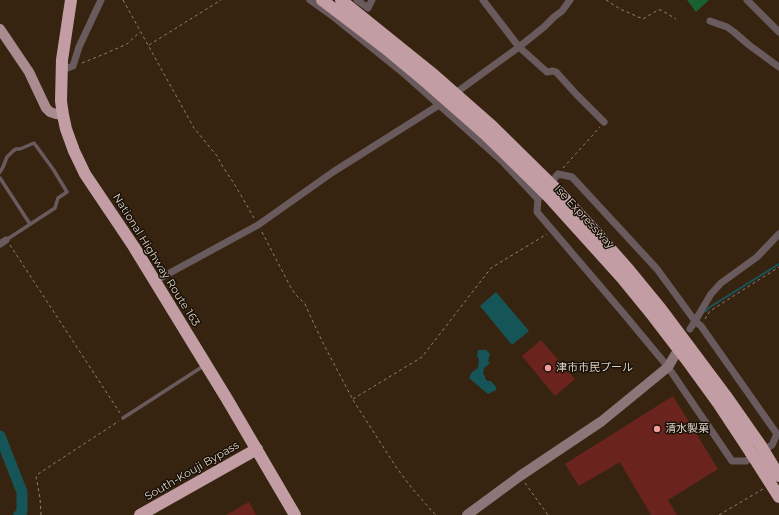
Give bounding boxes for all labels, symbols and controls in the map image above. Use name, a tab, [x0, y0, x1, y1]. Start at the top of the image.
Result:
street label: Ise Expressway	[551, 183, 617, 251]
street label: National Highway Route 163	[110, 191, 202, 329]
place label: 津市市民プール	[556, 361, 633, 375]
marker: 津市市民プール	[543, 363, 553, 373]
place label: 清水製菓	[665, 422, 709, 436]
marker: 清水製菓	[652, 424, 662, 434]
street label: South-Kouji Bypass	[142, 439, 242, 503]

